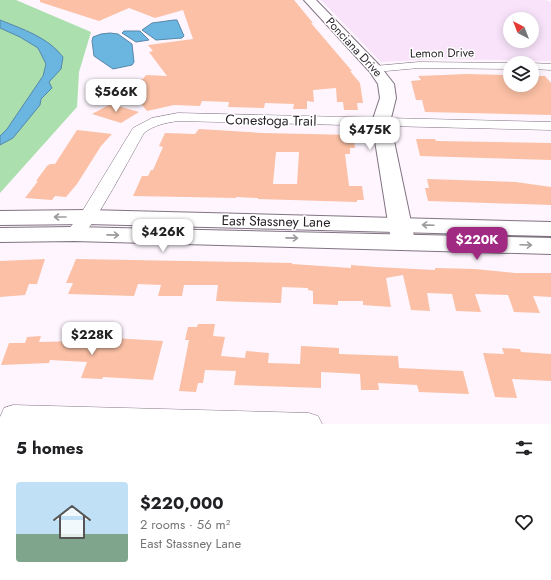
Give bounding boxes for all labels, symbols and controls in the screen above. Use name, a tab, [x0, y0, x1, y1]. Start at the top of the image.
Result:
north arrow	[503, 12, 539, 48]
map controls	[503, 12, 539, 92]
street label: Ponciana Drive	[321, 13, 387, 81]
street label: Lemon Drive	[410, 43, 474, 63]
button: layers	[503, 56, 539, 92]
pin: $566K	[88, 79, 144, 113]
text: $566K	[95, 82, 137, 101]
street label: Conestoga Trail	[225, 109, 317, 131]
pin: $475K	[342, 117, 398, 151]
text: $475K	[349, 120, 391, 139]
street label: East Stassney Lane	[221, 210, 331, 232]
one-way arrow	[54, 213, 67, 221]
pin: $426K	[135, 219, 191, 253]
one-way arrow	[422, 221, 435, 229]
text: $426K	[141, 222, 185, 241]
pin: $220K	[449, 227, 505, 261]
text: $220K	[456, 230, 498, 249]
one-way arrow	[106, 231, 119, 238]
one-way arrow	[285, 235, 298, 242]
one-way arrow	[519, 241, 532, 249]
pin: $228K	[64, 322, 120, 356]
text: $228K	[71, 325, 113, 344]
text: 5 homes	[16, 436, 83, 460]
icon: filters	[513, 437, 535, 459]
text: $220,000	[140, 491, 223, 515]
icon: home	[48, 498, 96, 546]
icon: heart	[513, 511, 535, 533]
text: 2 rooms · 56 m²	[140, 515, 230, 534]
text: East Stassney Lane	[140, 534, 241, 553]

